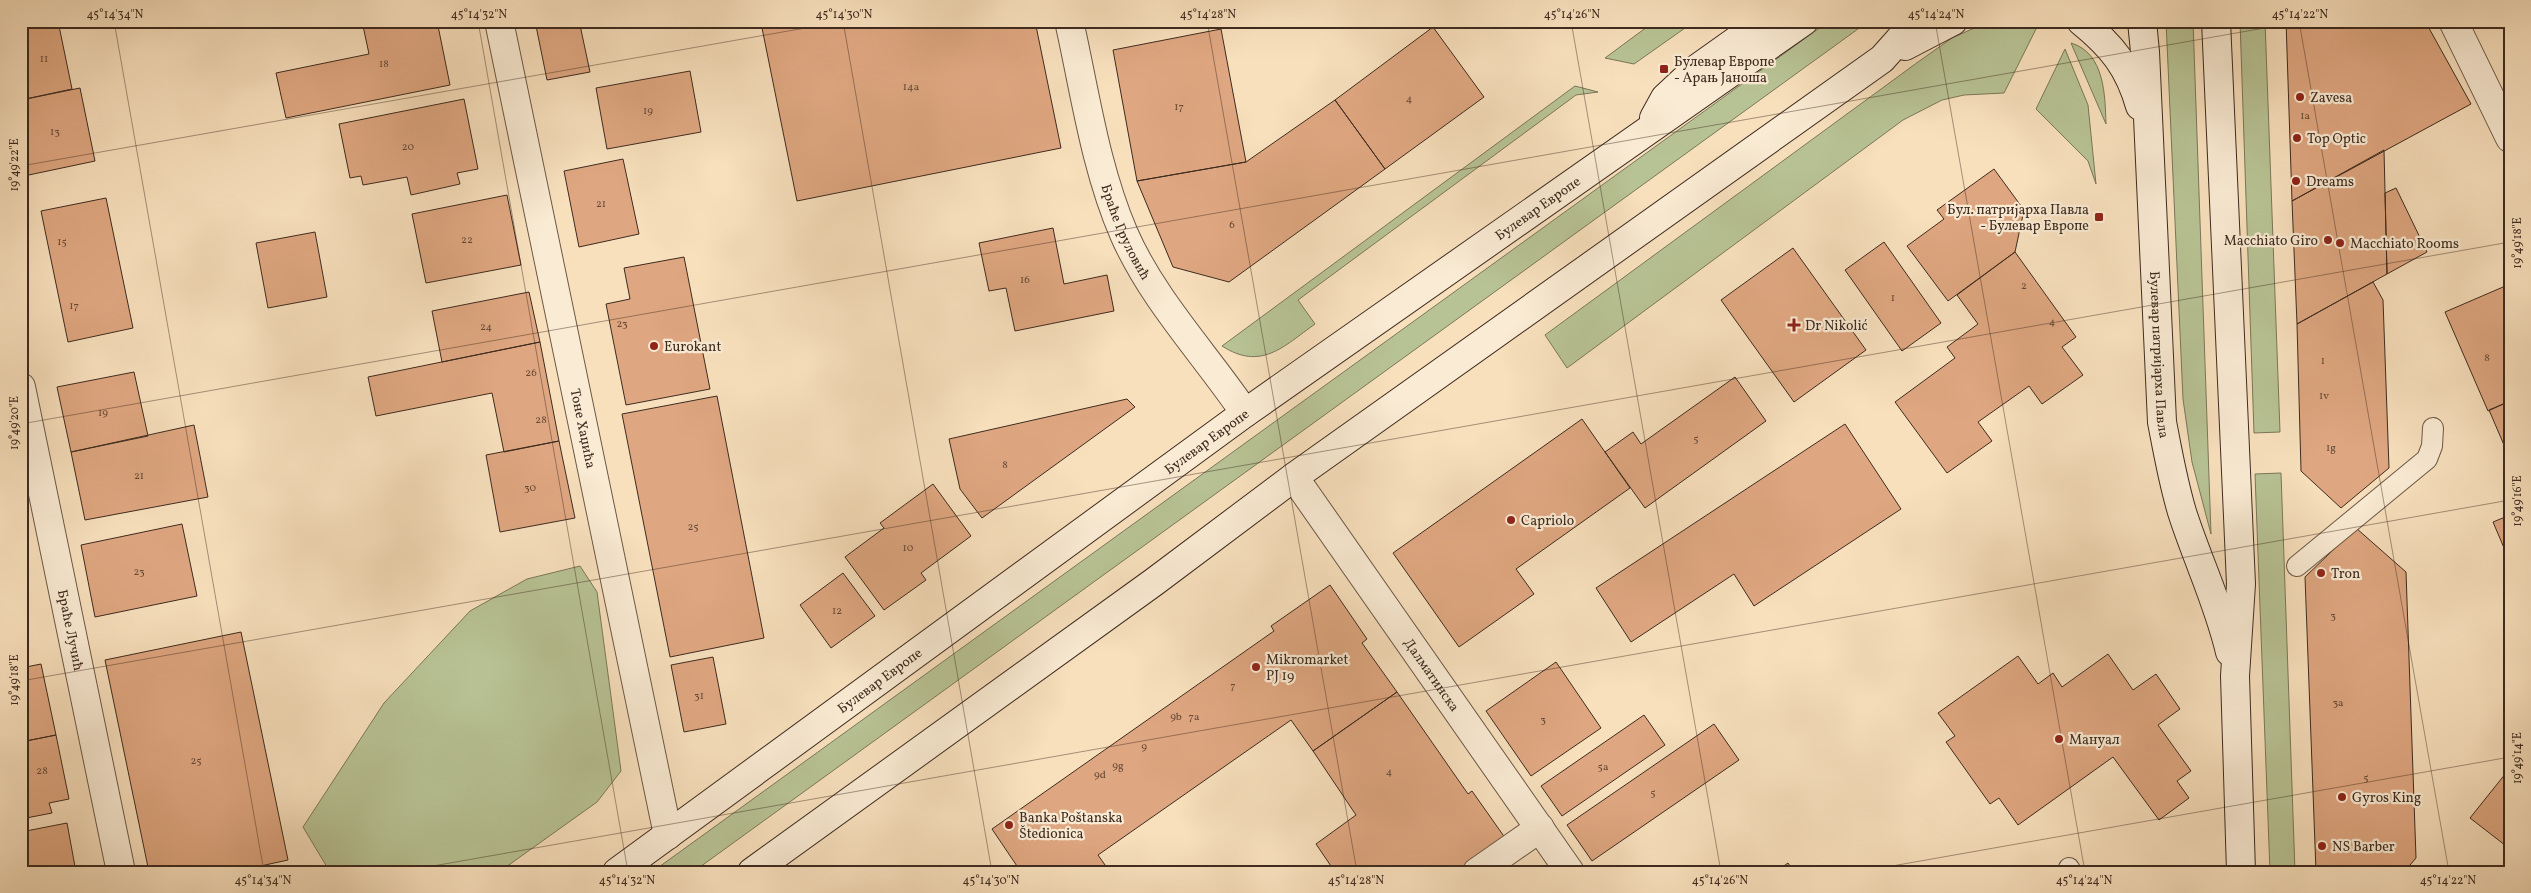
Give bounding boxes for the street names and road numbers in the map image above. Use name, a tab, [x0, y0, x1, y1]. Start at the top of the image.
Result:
street label: Булевар Европе	[1492, 172, 1585, 246]
street label: Браће Груловић	[1095, 182, 1154, 284]
street label: Булевар патријарха Павла	[2144, 271, 2173, 440]
street label: Тоне Хаџића	[565, 387, 600, 470]
street label: Булевар Европе	[1161, 405, 1254, 480]
street label: Браће Лучић	[52, 588, 87, 673]
street label: Далматинска	[1399, 635, 1463, 716]
street label: Булевар Европе	[834, 644, 927, 719]

